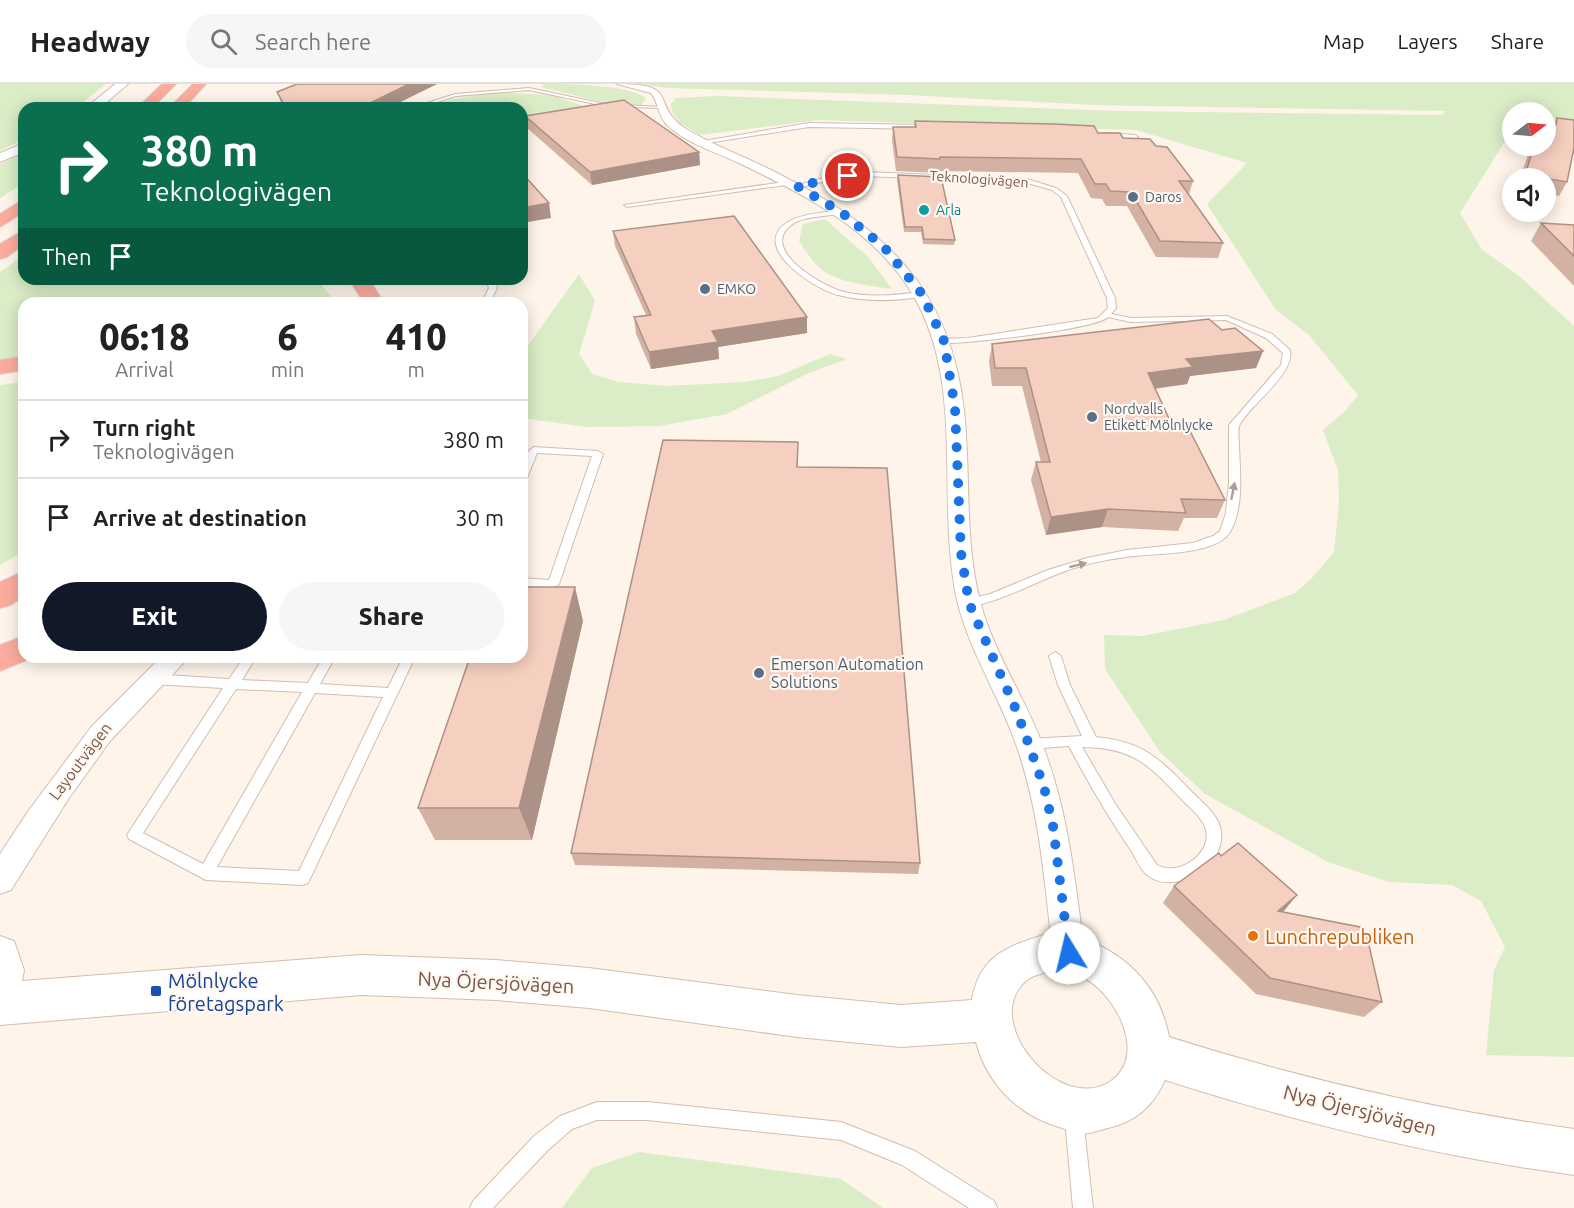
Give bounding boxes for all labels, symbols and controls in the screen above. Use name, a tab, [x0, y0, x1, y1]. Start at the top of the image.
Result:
search box	[186, 14, 606, 68]
icon: search	[207, 25, 240, 58]
text: Headway	[30, 26, 150, 57]
text: Search here	[255, 29, 371, 54]
text: Map	[1323, 29, 1364, 53]
text: Layers	[1397, 29, 1458, 53]
text: Share	[1491, 29, 1544, 53]
north arrow	[1502, 102, 1556, 156]
map controls	[1502, 102, 1556, 222]
icon: right	[42, 126, 120, 204]
text: 380 m	[141, 127, 258, 174]
pin	[822, 150, 873, 201]
icon: arrive	[831, 159, 864, 192]
street label: Teknologivägen	[929, 168, 1029, 190]
button: sound	[1502, 168, 1556, 222]
text: Teknologivägen	[141, 176, 332, 206]
place label: Daros	[1145, 189, 1182, 205]
marker: Daros	[1126, 190, 1140, 204]
place label: Arla	[936, 202, 961, 218]
marker: Arla	[917, 203, 931, 217]
icon: arrive	[104, 240, 137, 273]
text: Then	[42, 244, 92, 269]
place label: EMKO	[717, 281, 756, 297]
marker: EMKO	[698, 282, 712, 296]
text: 06:18	[99, 316, 189, 357]
text: 6	[277, 316, 298, 357]
text: 410	[386, 316, 447, 357]
text: Arrival	[115, 358, 174, 381]
text: min	[271, 358, 304, 381]
text: m	[408, 358, 425, 381]
place label: Nordvalls Etikett Mölnlycke	[1104, 401, 1213, 433]
marker: Nordvalls Etikett Mölnlycke	[1085, 410, 1099, 424]
text: Turn right	[93, 415, 195, 440]
icon: right	[42, 423, 75, 456]
text: 380 m	[443, 427, 504, 452]
text: Teknologivägen	[93, 440, 235, 463]
one-way arrow	[1229, 482, 1238, 501]
icon: arrive	[42, 501, 75, 534]
text: Arrive at destination	[93, 505, 307, 530]
text: 30 m	[455, 505, 504, 530]
one-way arrow	[1069, 559, 1087, 569]
button: Exit	[42, 582, 267, 651]
button: Share	[279, 582, 504, 651]
place label: Emerson Automation Solutions	[771, 655, 924, 691]
marker: Emerson Automation Solutions	[752, 666, 766, 680]
street label: Layoutvägen	[45, 719, 115, 803]
position arrow	[1037, 921, 1101, 985]
place label: Lunchrepubliken	[1265, 925, 1414, 948]
marker: Lunchrepubliken	[1246, 929, 1260, 943]
street label: Nya Öjersjövägen	[417, 966, 575, 998]
place label: Mölnlycke företagspark	[168, 969, 284, 1015]
marker: Mölnlycke företagspark	[149, 984, 163, 998]
street label: Nya Öjersjövägen	[1281, 1080, 1439, 1140]

